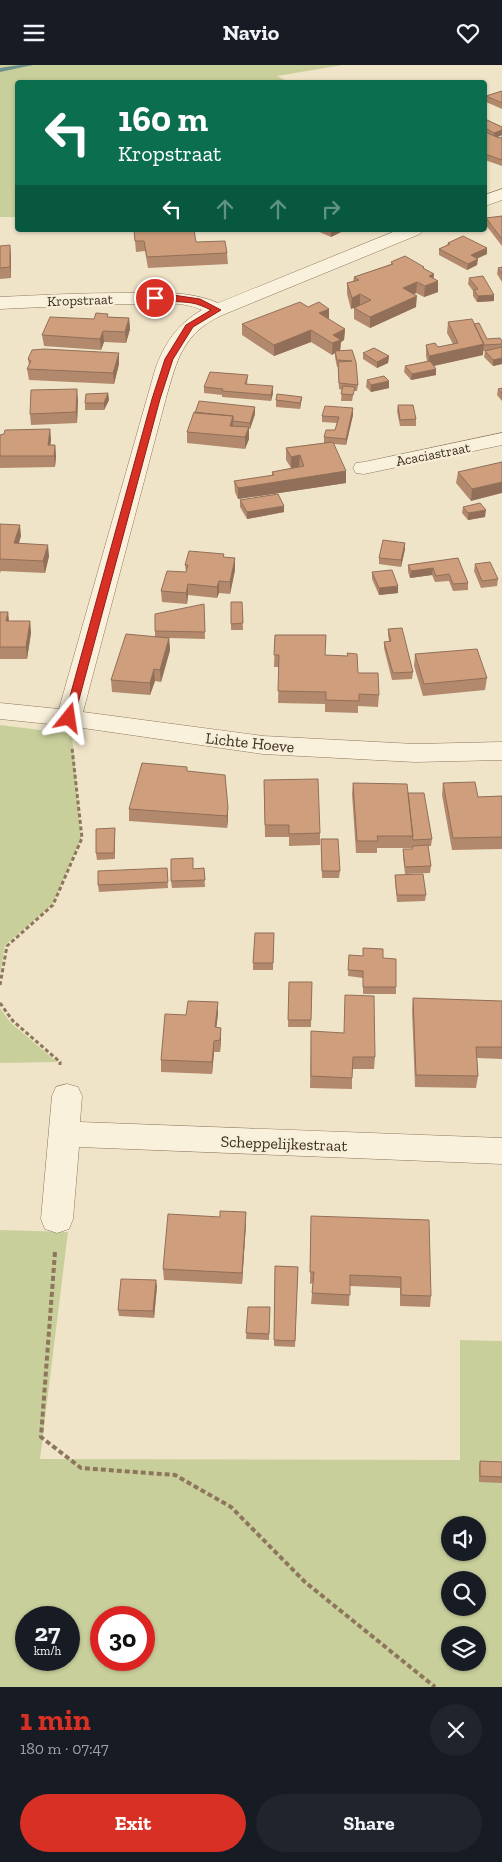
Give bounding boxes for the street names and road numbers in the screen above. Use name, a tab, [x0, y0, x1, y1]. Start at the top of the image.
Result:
street label: Kropstraat	[47, 291, 114, 310]
street label: Acaciastraat	[395, 439, 472, 470]
street label: Lichte Hoeve	[205, 728, 295, 757]
street label: Scheppelijkestraat	[220, 1132, 348, 1155]

